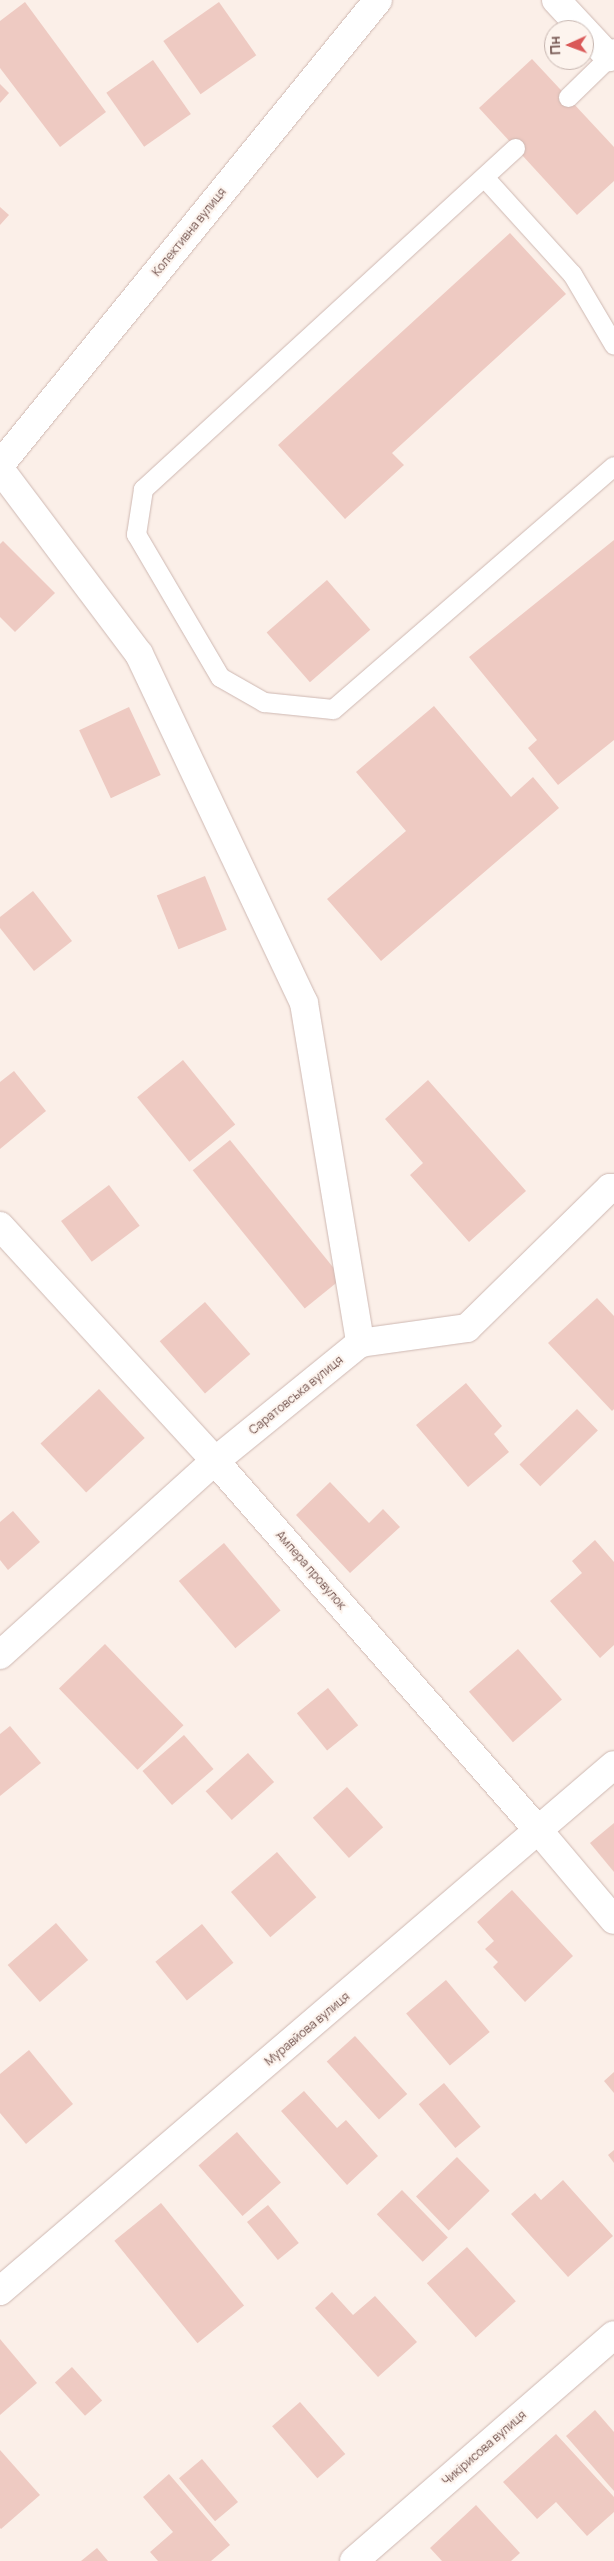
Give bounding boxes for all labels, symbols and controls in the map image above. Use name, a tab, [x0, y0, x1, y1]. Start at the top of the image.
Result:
north arrow	[544, 20, 594, 70]
text: Пн	[545, 36, 564, 55]
street label: Колективна вулиця	[149, 185, 229, 279]
street label: Саратовська вулиця	[246, 1353, 346, 1437]
street label: Ампера провулок	[273, 1528, 349, 1612]
street label: Муравйова вулиця	[262, 1989, 352, 2069]
street label: Чикірисова вулиця	[439, 2408, 529, 2488]

